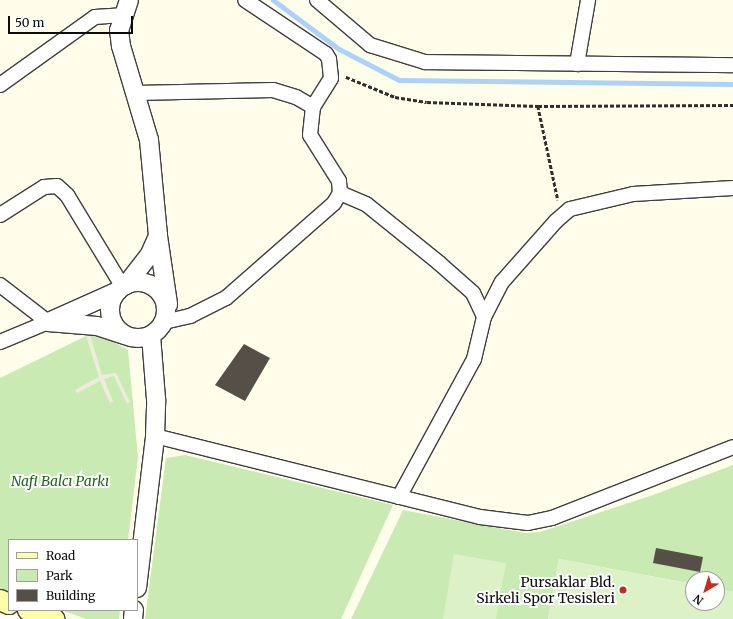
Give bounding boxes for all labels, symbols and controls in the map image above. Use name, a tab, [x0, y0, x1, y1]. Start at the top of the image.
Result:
scale bar	[10, 8, 135, 34]
text: 50 m	[15, 15, 44, 30]
park label: Nafi Balcı Parkı	[11, 473, 109, 489]
legend	[8, 539, 138, 611]
text: Road	[46, 548, 75, 563]
text: Park	[46, 568, 73, 583]
north arrow	[685, 571, 725, 611]
place label: Pursaklar Bld. Sirkeli Spor Tesisleri	[476, 574, 615, 606]
marker: Pursaklar Bld. Sirkeli Spor Tesisleri	[618, 585, 628, 595]
text: Building	[46, 588, 95, 603]
text: N	[690, 591, 706, 608]

